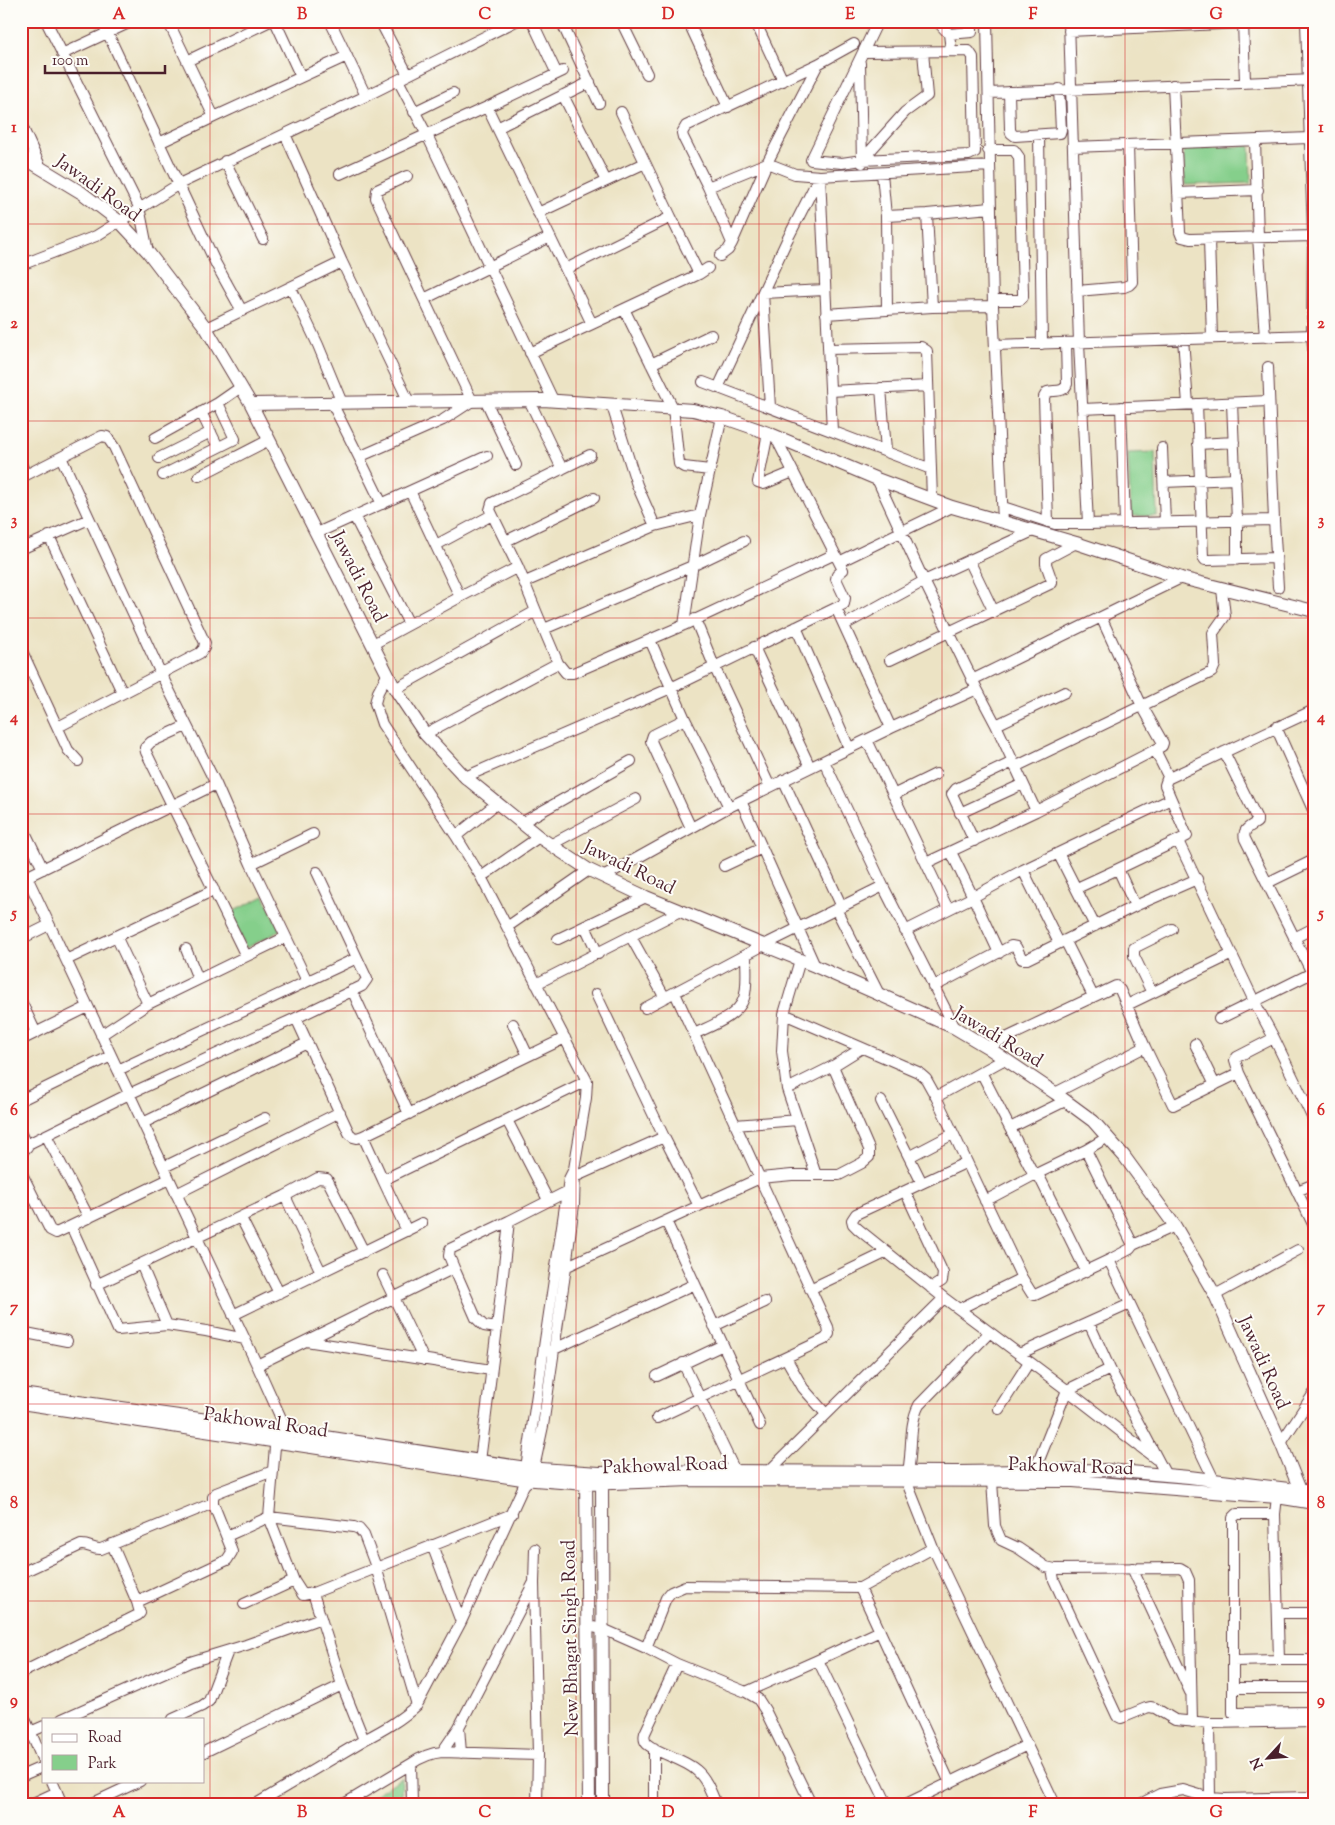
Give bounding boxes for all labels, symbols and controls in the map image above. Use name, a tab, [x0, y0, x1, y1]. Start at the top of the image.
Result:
text: A	[113, 4, 126, 27]
text: B	[297, 4, 307, 27]
text: C	[479, 4, 492, 27]
text: D	[662, 4, 675, 27]
text: E	[845, 4, 855, 27]
text: F	[1029, 4, 1038, 27]
text: G	[1209, 4, 1223, 27]
scale bar	[45, 42, 165, 74]
text: 100 m	[52, 51, 89, 72]
text: 1	[11, 117, 17, 140]
text: 1	[1318, 117, 1324, 140]
street label: Jawadi Road	[48, 148, 146, 229]
text: 2	[10, 313, 18, 336]
text: 2	[1317, 313, 1325, 336]
text: 3	[11, 510, 18, 533]
text: 3	[1318, 510, 1325, 533]
street label: Jawadi Road	[323, 526, 393, 628]
text: 4	[9, 707, 18, 730]
text: 4	[1316, 707, 1325, 730]
street label: Jawadi Road	[577, 834, 680, 902]
text: 5	[9, 903, 17, 926]
text: 5	[1316, 903, 1324, 926]
street label: Jawadi Road	[947, 1000, 1048, 1075]
text: 6	[10, 1100, 18, 1123]
text: 6	[1317, 1100, 1325, 1123]
text: 7	[10, 1297, 19, 1320]
text: 7	[1317, 1297, 1326, 1320]
street label: Jawadi Road	[1230, 1311, 1295, 1414]
street label: Pakhowal Road	[202, 1401, 330, 1446]
street label: Pakhowal Road	[602, 1451, 728, 1482]
street label: Pakhowal Road	[1008, 1452, 1134, 1483]
text: 8	[10, 1493, 18, 1516]
text: 8	[1317, 1493, 1325, 1516]
street label: New Bhagat Singh Road	[556, 1539, 587, 1736]
text: 9	[10, 1690, 18, 1713]
text: 9	[1317, 1690, 1325, 1713]
legend	[42, 1718, 205, 1782]
text: Road	[88, 1728, 122, 1749]
north arrow	[1242, 1732, 1292, 1782]
text: N	[1247, 1753, 1270, 1772]
text: Park	[88, 1754, 117, 1775]
text: A	[113, 1802, 126, 1825]
text: B	[297, 1802, 307, 1825]
text: C	[479, 1802, 492, 1825]
text: D	[662, 1802, 675, 1825]
text: E	[845, 1802, 855, 1825]
text: F	[1029, 1802, 1038, 1825]
text: G	[1209, 1802, 1223, 1825]

